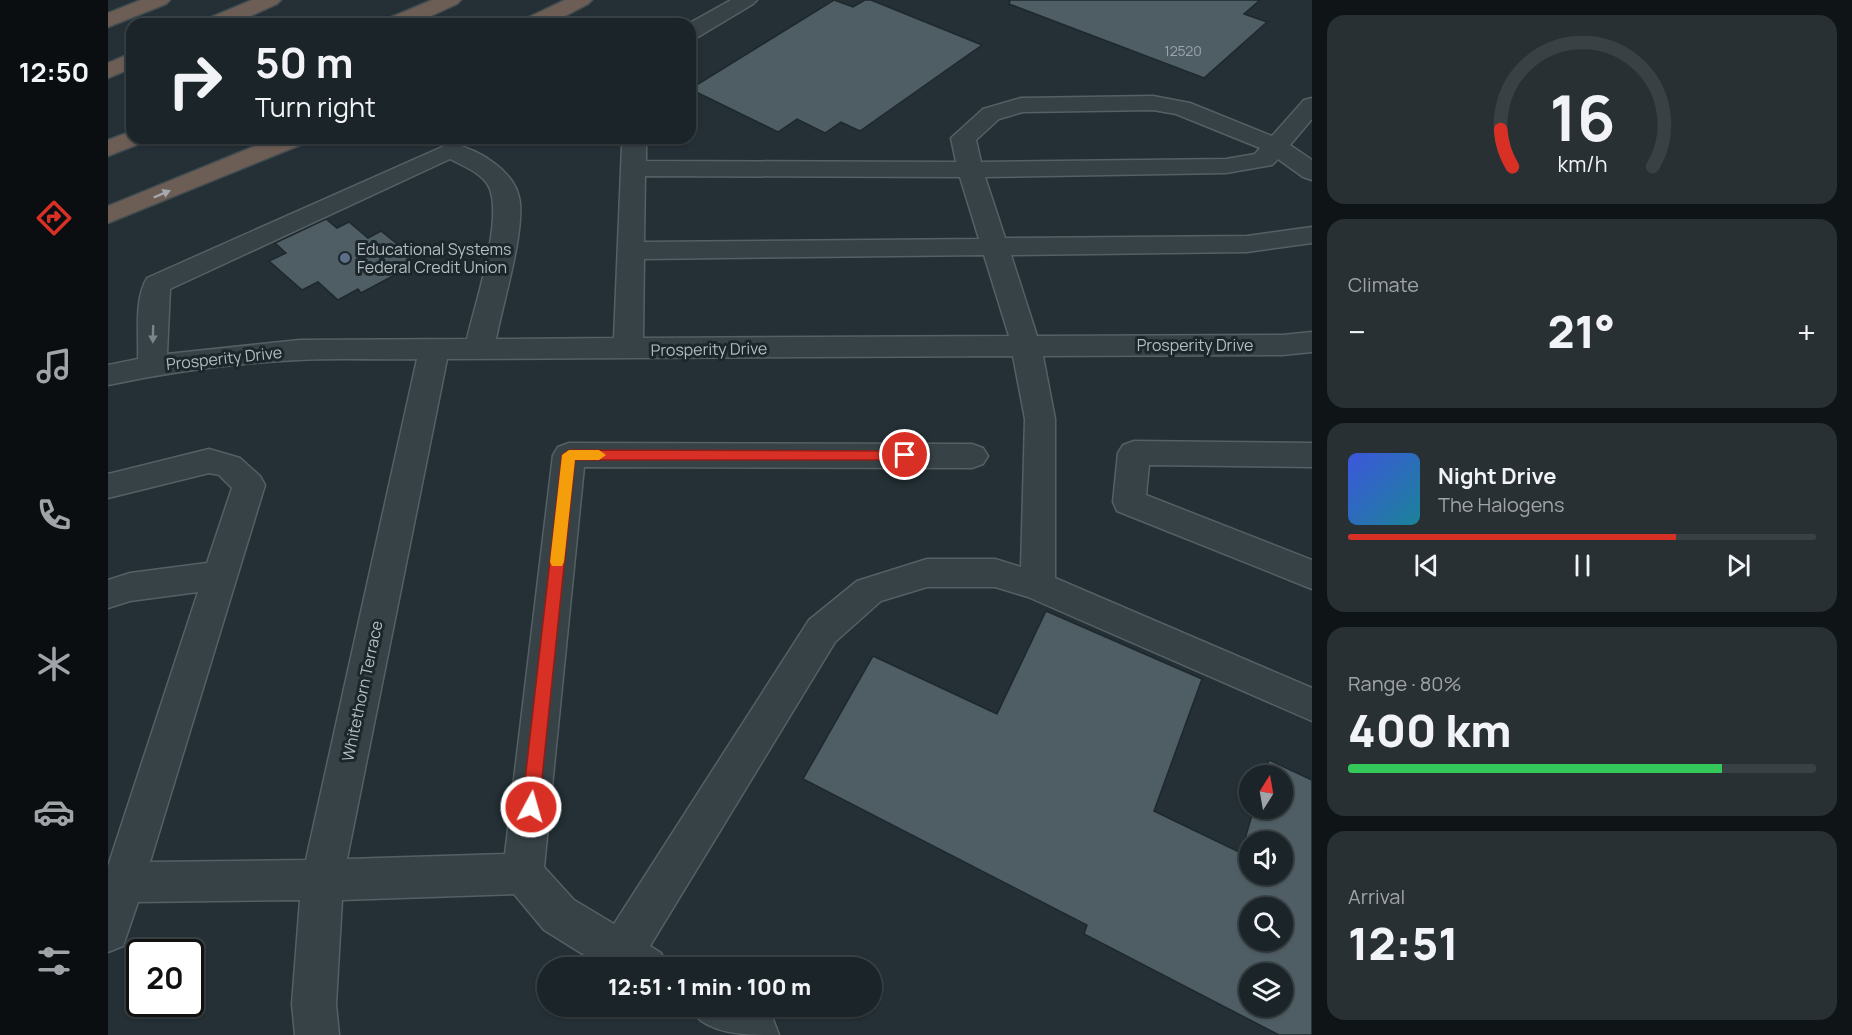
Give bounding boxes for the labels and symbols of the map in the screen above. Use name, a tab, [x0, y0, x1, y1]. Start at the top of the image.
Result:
house number: 12520	[1164, 41, 1202, 60]
one-way arrow	[154, 189, 172, 199]
place label: Educational Systems Federal Credit Union	[357, 238, 511, 278]
marker: Educational Systems Federal Credit Union	[338, 251, 352, 265]
one-way arrow	[148, 325, 158, 344]
street label: Prosperity Drive	[1137, 334, 1253, 356]
street label: Prosperity Drive	[651, 337, 767, 361]
street label: Prosperity Drive	[165, 341, 283, 375]
pin	[879, 429, 930, 480]
street label: Whitethorn Terrace	[336, 619, 388, 763]
north arrow	[1239, 765, 1293, 819]
position arrow	[499, 775, 563, 839]
speed limit sign: 20	[126, 939, 204, 1017]

